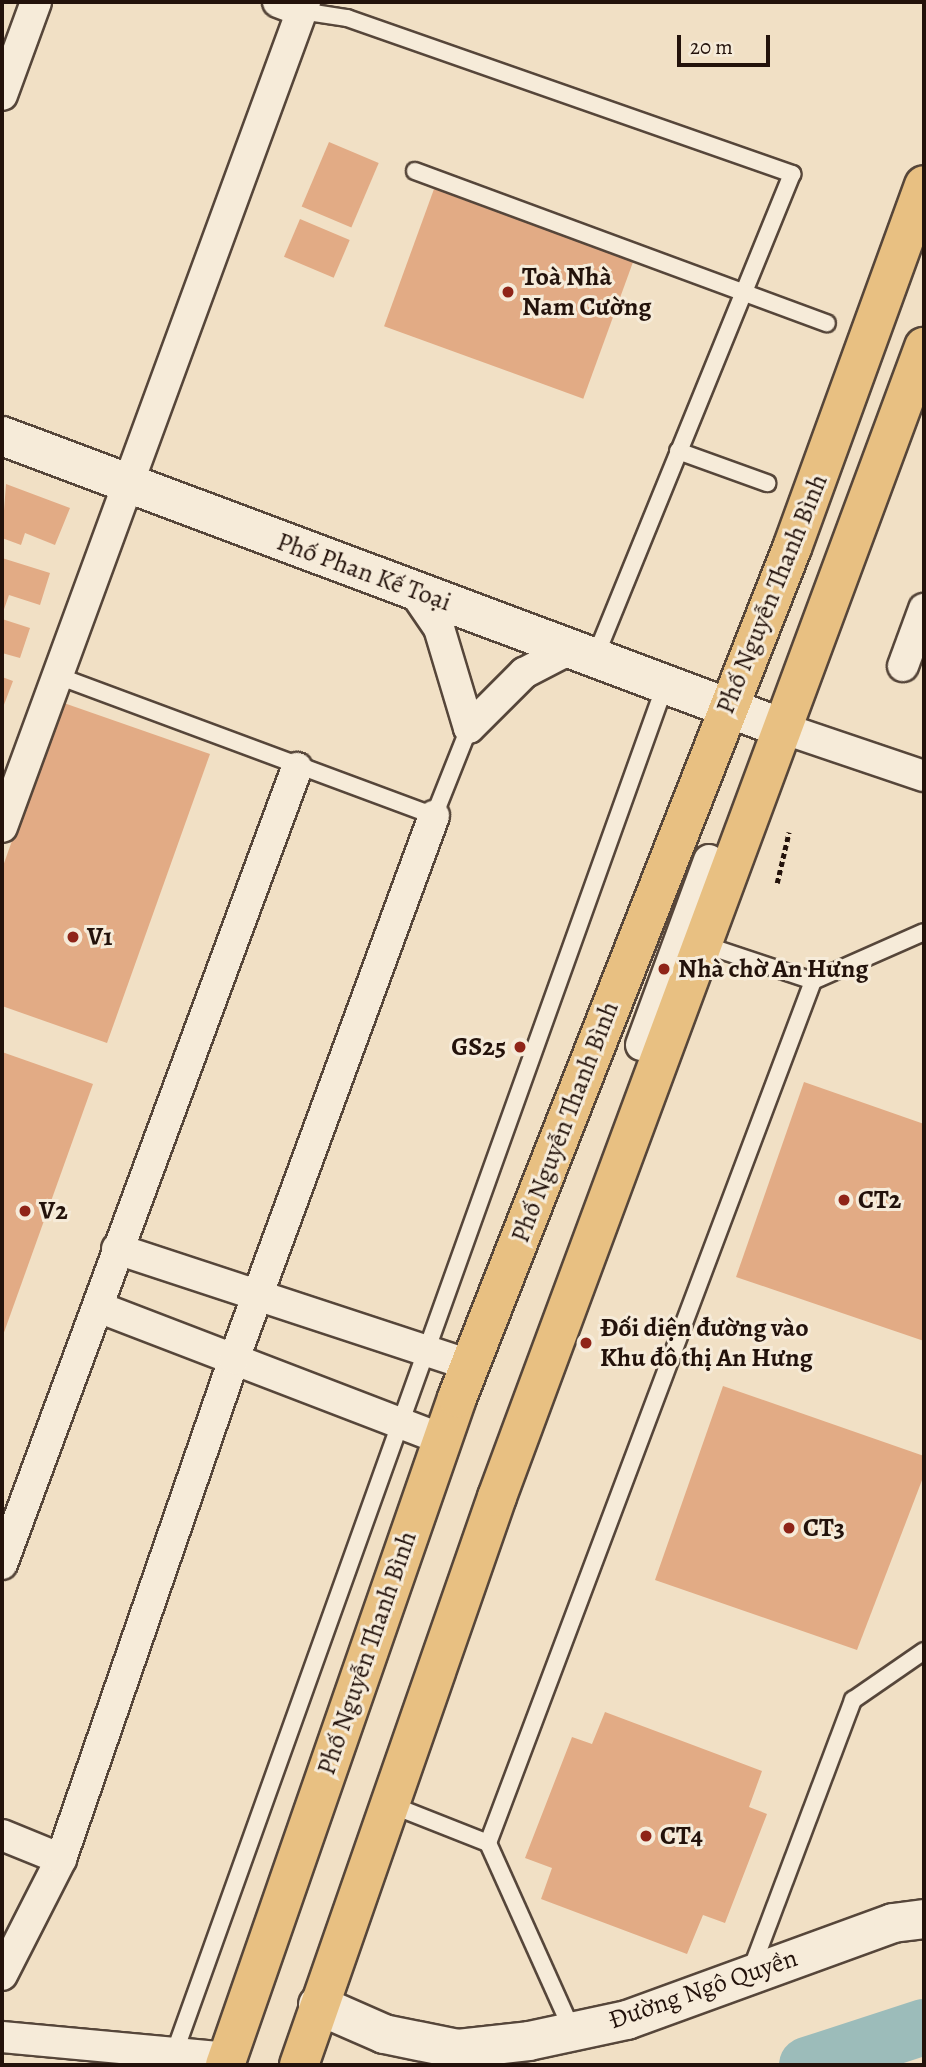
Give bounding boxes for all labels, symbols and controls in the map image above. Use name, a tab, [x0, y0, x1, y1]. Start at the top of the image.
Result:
scale bar	[681, 21, 774, 65]
text: 20 m	[690, 33, 733, 61]
place label: Toà Nhà Nam Cường	[522, 261, 652, 322]
marker: Toà Nhà Nam Cường	[500, 284, 516, 300]
street label: Phố Nguyễn Thanh Bình	[710, 470, 834, 718]
street label: Phố Phan Kế Toại	[272, 526, 456, 618]
place label: V1	[87, 921, 113, 953]
marker: V1	[65, 929, 81, 945]
place label: Nhà chờ An Hưng	[678, 953, 869, 985]
marker: Nhà chờ An Hưng	[656, 961, 672, 977]
street label: Phố Nguyễn Thanh Bình	[505, 997, 625, 1247]
place label: GS25	[451, 1031, 506, 1063]
marker: GS25	[512, 1039, 528, 1055]
place label: CT2	[858, 1184, 901, 1216]
marker: CT2	[836, 1192, 852, 1208]
place label: V2	[39, 1195, 68, 1227]
marker: V2	[17, 1203, 33, 1219]
place label: Đối diện đường vào Khu đô thị An Hưng	[600, 1312, 813, 1374]
marker: Đối diện đường vào Khu đô thị An Hưng	[578, 1335, 594, 1351]
place label: CT3	[803, 1512, 845, 1544]
marker: CT3	[781, 1520, 797, 1536]
street label: Phố Nguyễn Thanh Bình	[311, 1527, 423, 1779]
place label: CT4	[660, 1820, 703, 1852]
marker: CT4	[638, 1828, 654, 1844]
street label: Đường Ngô Quyền	[605, 1942, 801, 2036]

